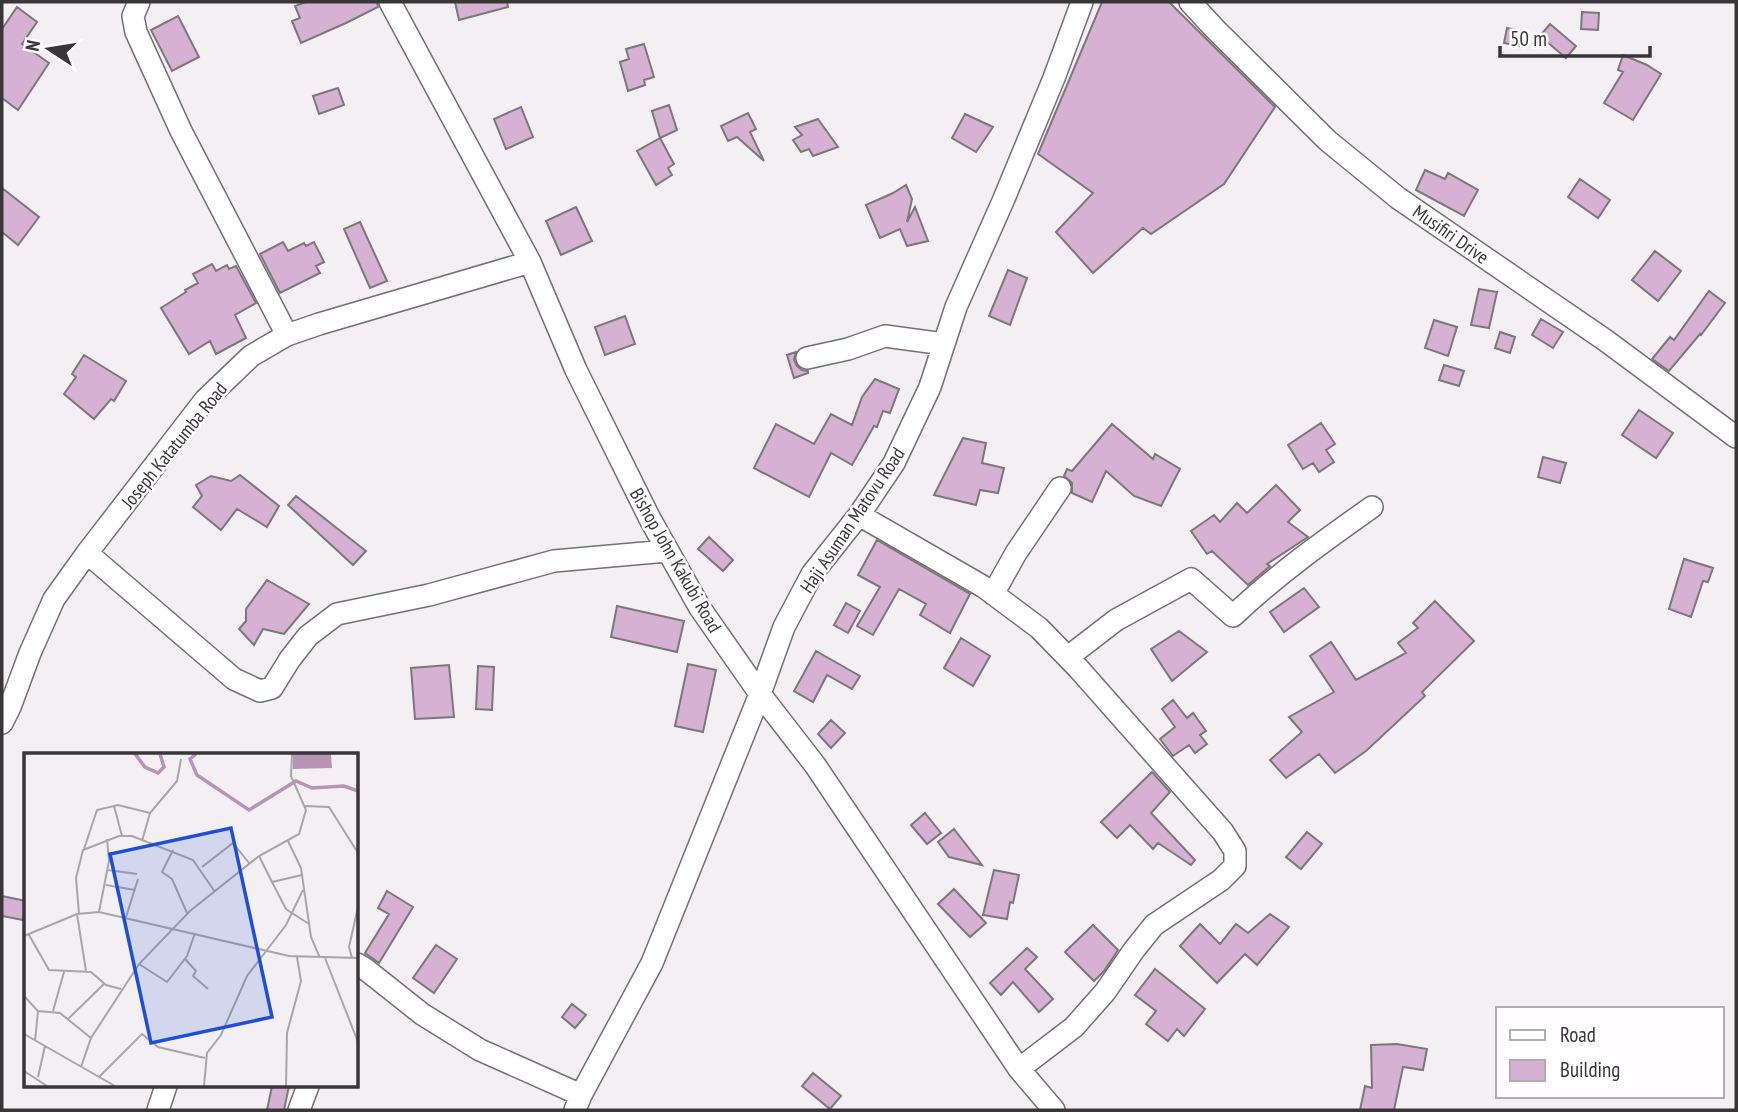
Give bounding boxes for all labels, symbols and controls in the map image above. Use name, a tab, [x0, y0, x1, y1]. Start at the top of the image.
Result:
north arrow	[14, 14, 84, 84]
scale bar	[1500, 14, 1650, 58]
text: 50 m	[1510, 25, 1547, 52]
text: N	[20, 38, 45, 53]
street label: Musifiri Drive	[1408, 199, 1494, 269]
street label: Joseph Katatumba Road	[115, 377, 232, 514]
street label: Haji Asuman Matovu Road	[794, 443, 910, 597]
street label: Bishop John Kakubi Road	[625, 483, 727, 637]
inset map	[24, 753, 359, 1088]
legend	[1496, 1007, 1724, 1098]
text: Road	[1560, 1021, 1596, 1048]
text: Building	[1560, 1056, 1620, 1083]

